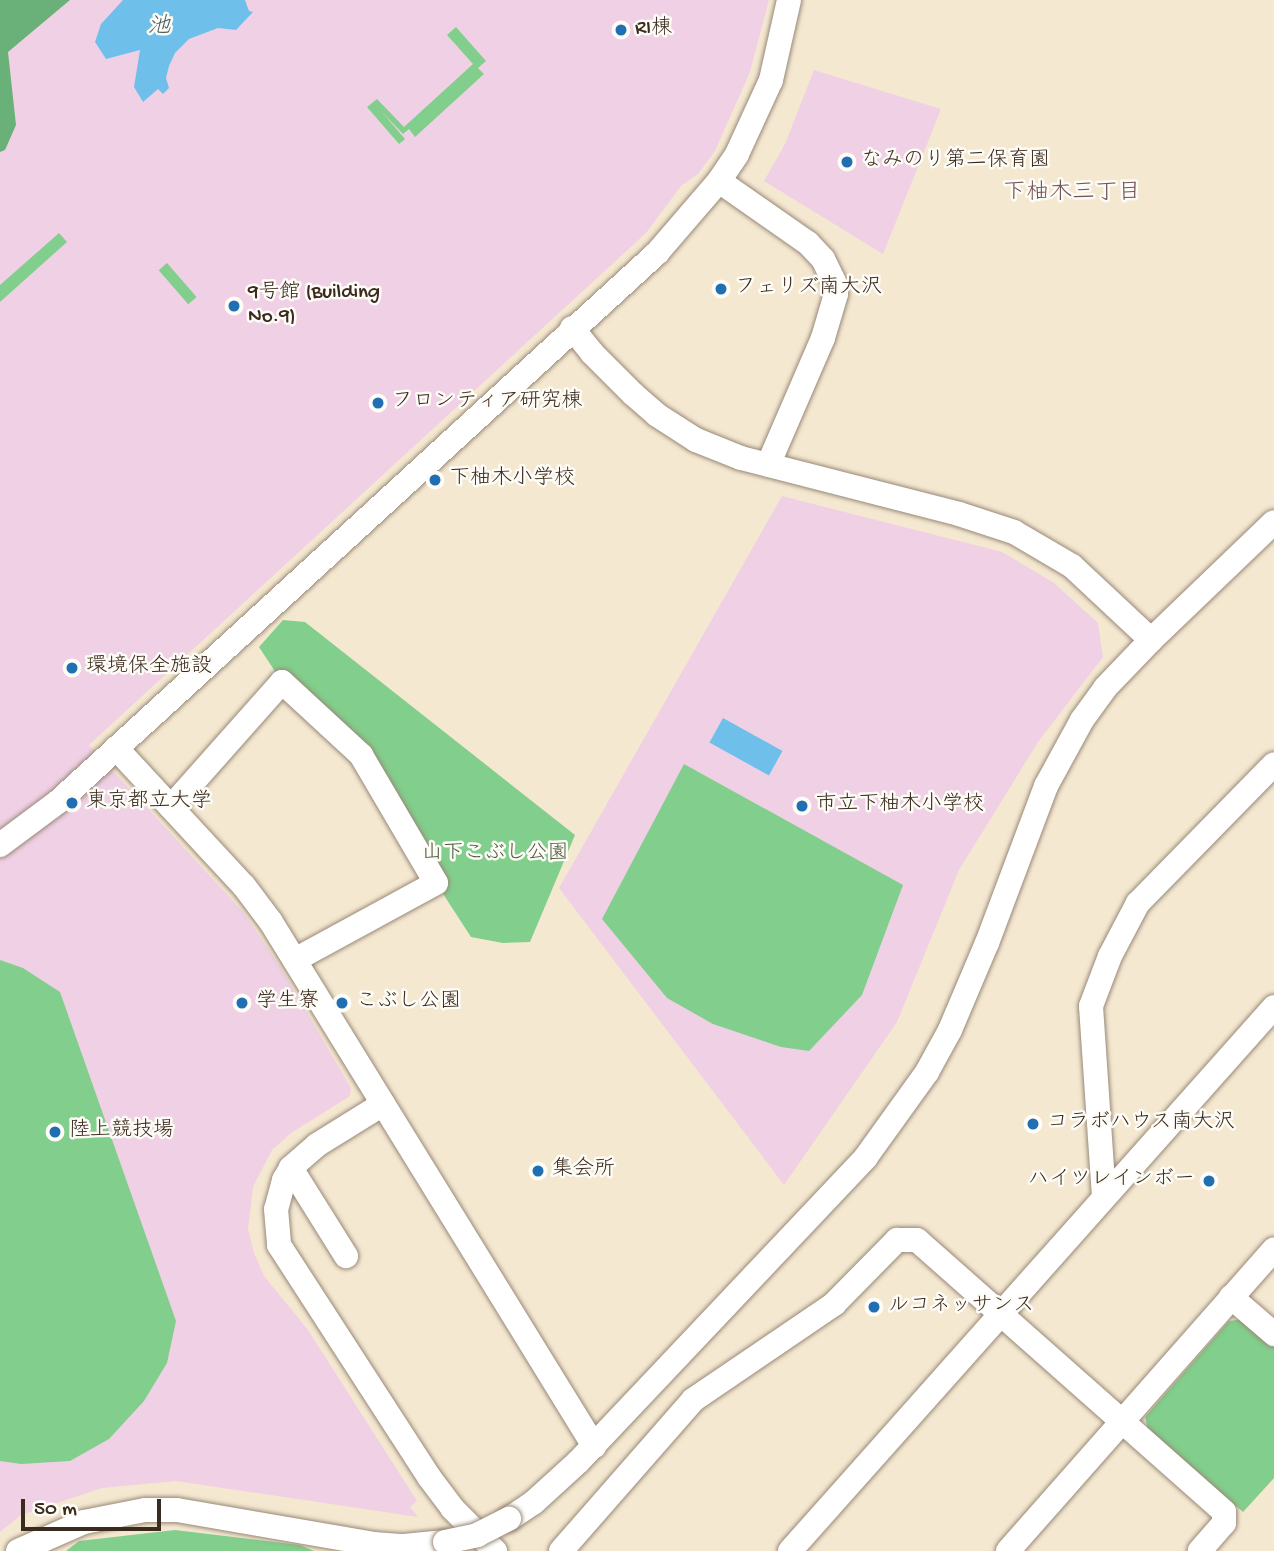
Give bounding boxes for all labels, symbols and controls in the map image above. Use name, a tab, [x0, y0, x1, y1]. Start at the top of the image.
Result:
water label: 池	[148, 14, 170, 42]
place label: RI棟	[635, 17, 672, 43]
marker: RI棟	[613, 22, 629, 38]
place label: なみのり第二保育園	[861, 149, 1050, 175]
marker: なみのり第二保育園	[839, 154, 855, 170]
district label: 下柚木三丁目	[1003, 180, 1141, 208]
place label: フェリズ南大沢	[735, 276, 882, 302]
place label: 9号館 (Building No.9)	[248, 281, 380, 331]
marker: フェリズ南大沢	[713, 281, 729, 297]
marker: 9号館 (Building No.9)	[226, 298, 242, 314]
place label: フロンティア研究棟	[392, 390, 581, 416]
marker: フロンティア研究棟	[370, 395, 386, 411]
place label: 下柚木小学校	[449, 467, 575, 493]
marker: 下柚木小学校	[427, 472, 443, 488]
place label: 環境保全施設	[86, 655, 212, 681]
marker: 環境保全施設	[64, 660, 80, 676]
place label: 東京都立大学	[86, 790, 212, 816]
place label: 市立下柚木小学校	[816, 793, 984, 819]
marker: 東京都立大学	[64, 795, 80, 811]
marker: 市立下柚木小学校	[794, 798, 810, 814]
park label: 山下こぶし公園	[422, 842, 568, 868]
place label: 学生寮	[256, 990, 319, 1016]
place label: こぶし公園	[356, 990, 461, 1016]
marker: 学生寮	[234, 995, 250, 1011]
marker: こぶし公園	[334, 995, 350, 1011]
place label: コラボハウス南大沢	[1047, 1111, 1236, 1137]
marker: コラボハウス南大沢	[1025, 1116, 1041, 1132]
place label: 陸上競技場	[69, 1119, 174, 1145]
marker: 陸上競技場	[47, 1124, 63, 1140]
place label: 集会所	[552, 1158, 615, 1184]
marker: 集会所	[530, 1163, 546, 1179]
place label: ハイツレインボー	[1027, 1168, 1195, 1194]
marker: ハイツレインボー	[1201, 1173, 1217, 1189]
place label: ルコネッサンス	[888, 1294, 1035, 1320]
marker: ルコネッサンス	[866, 1299, 882, 1315]
scale bar	[24, 1484, 164, 1528]
text: 50 m	[34, 1498, 77, 1523]

